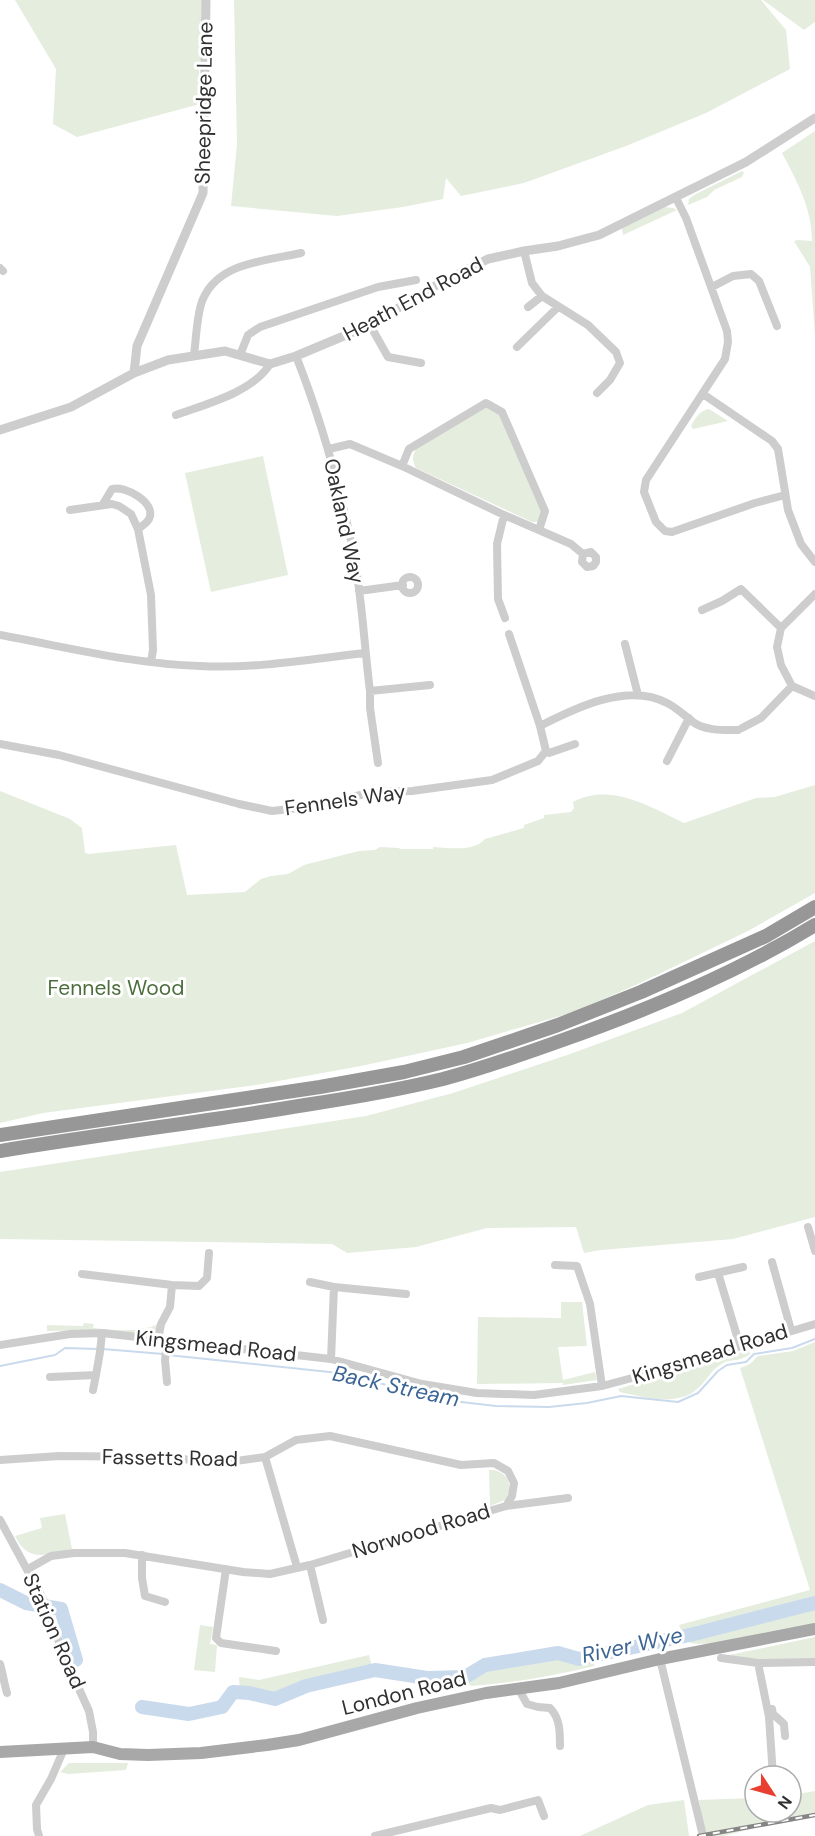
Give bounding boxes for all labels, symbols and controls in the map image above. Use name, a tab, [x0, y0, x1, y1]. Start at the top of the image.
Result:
street label: Sheepridge Lane	[189, 21, 219, 184]
street label: Heath End Road	[338, 250, 488, 348]
street label: Oakland Way	[317, 456, 371, 586]
street label: Fennels Way	[283, 778, 408, 822]
park label: Fennels Wood	[48, 974, 184, 1002]
street label: Kingsmead Road	[629, 1317, 791, 1391]
street label: Kingsmead Road	[134, 1324, 298, 1368]
water label: Back Stream	[330, 1358, 462, 1414]
street label: Fassetts Road	[102, 1443, 238, 1473]
street label: Norwood Road	[349, 1497, 493, 1565]
street label: Station Road	[16, 1569, 92, 1693]
water label: River Wye	[579, 1620, 685, 1670]
street label: London Road	[339, 1664, 469, 1722]
north arrow	[743, 1764, 803, 1824]
text: N	[773, 1792, 797, 1813]

